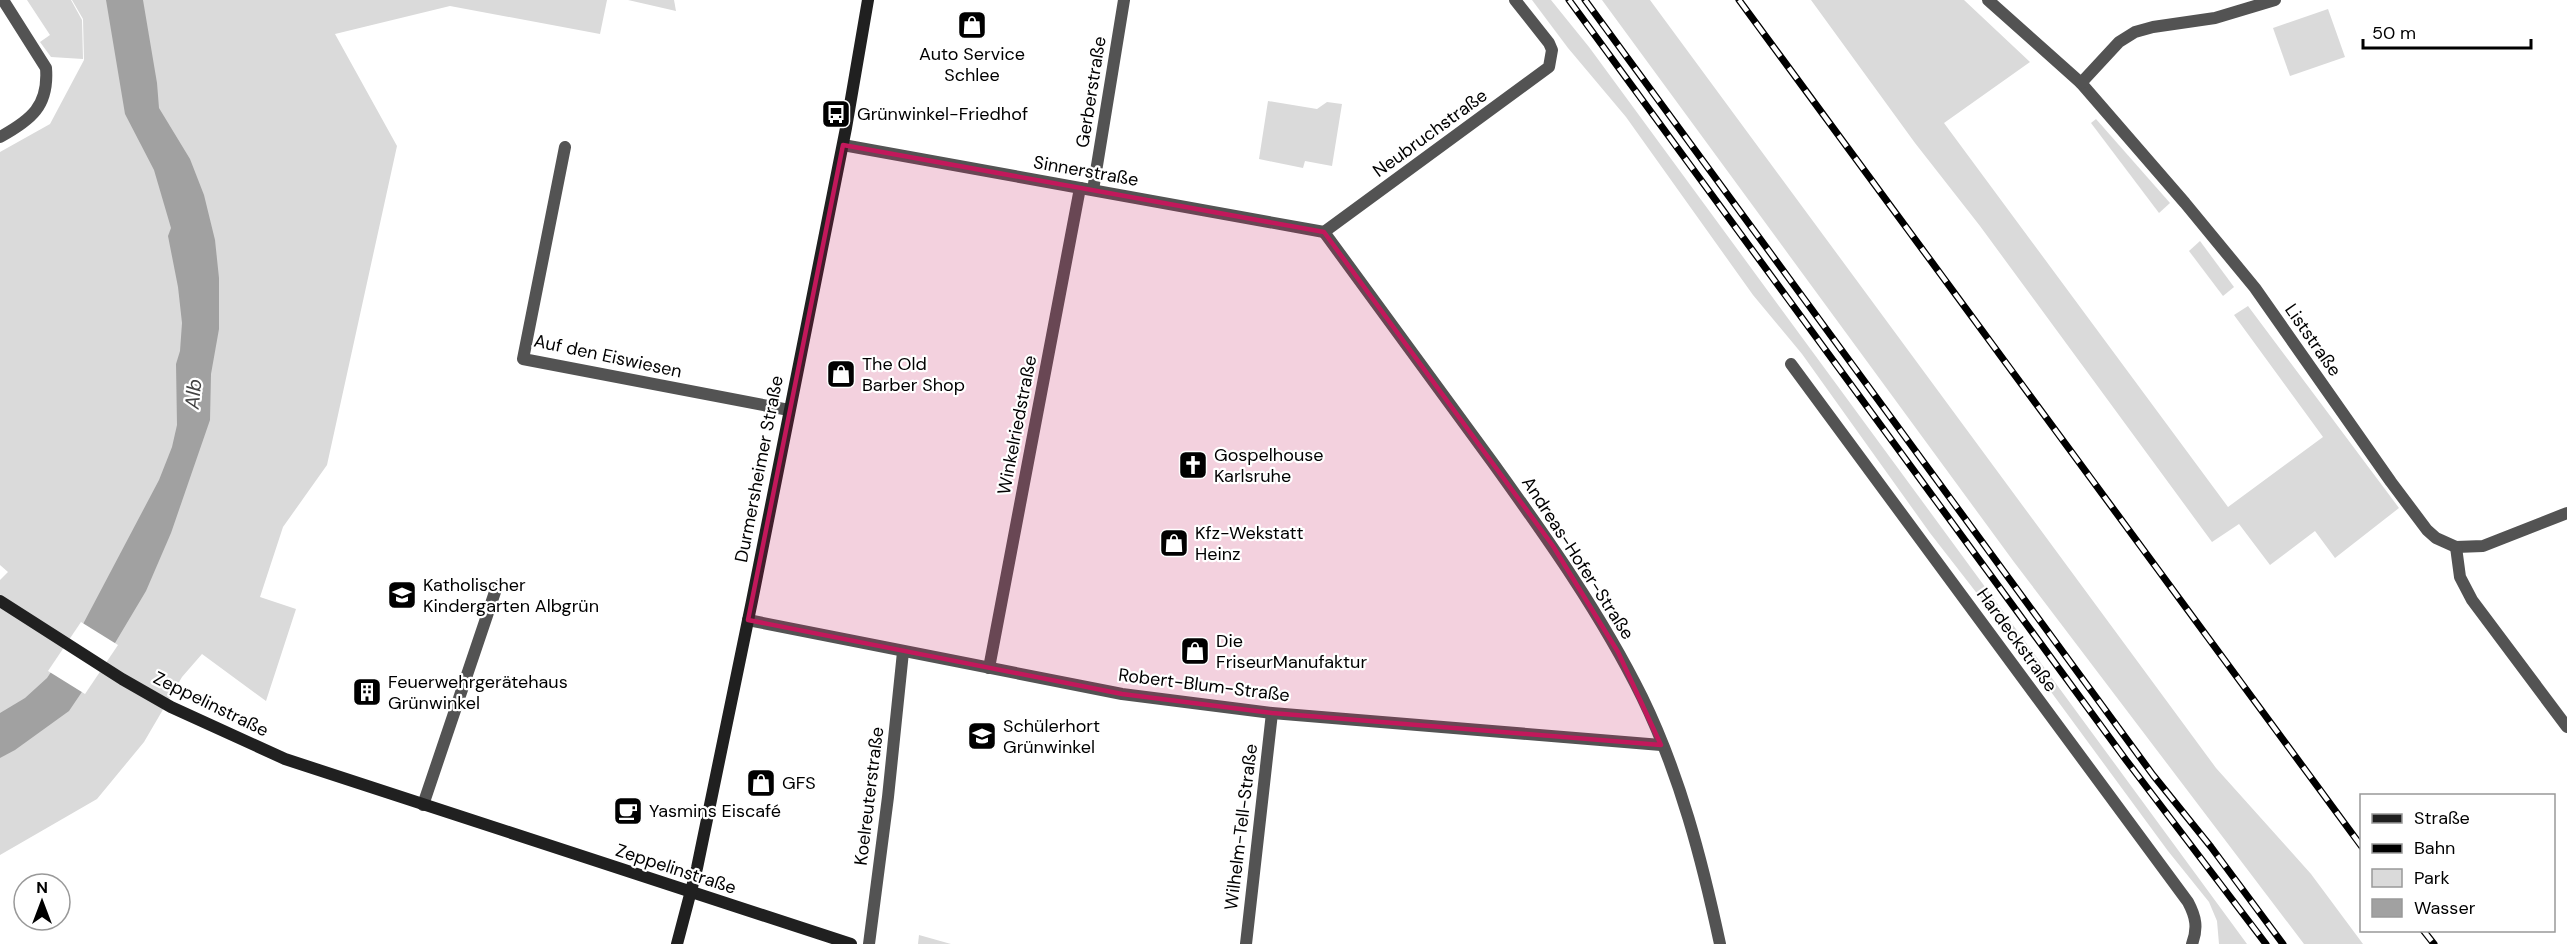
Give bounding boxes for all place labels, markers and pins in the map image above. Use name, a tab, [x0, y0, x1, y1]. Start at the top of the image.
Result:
shop icon: Auto Service Schlee	[956, 9, 988, 41]
place label: Auto Service Schlee	[919, 42, 1025, 87]
bus stop icon: Grünwinkel-Friedhof	[820, 98, 852, 130]
place label: Grünwinkel-Friedhof	[857, 102, 1028, 126]
place label: The Old Barber Shop	[862, 352, 965, 397]
shop icon: The Old Barber Shop	[825, 358, 857, 390]
place label: Gospelhouse Karlsruhe	[1214, 443, 1323, 488]
church icon: Gospelhouse Karlsruhe	[1177, 449, 1209, 481]
place label: Kfz-Wekstatt Heinz	[1195, 521, 1304, 566]
shop icon: Kfz-Wekstatt Heinz	[1158, 527, 1190, 559]
place label: Katholischer Kindergarten Albgrün	[423, 573, 599, 618]
school or university icon: Katholischer Kindergarten Albgrün	[386, 579, 418, 611]
place label: Die FriseurManufaktur	[1216, 629, 1367, 674]
shop icon: Die FriseurManufaktur	[1179, 635, 1211, 667]
place label: Feuerwehrgerätehaus Grünwinkel	[388, 670, 568, 715]
building icon: Feuerwehrgerätehaus Grünwinkel	[351, 676, 383, 708]
place label: Schülerhort Grünwinkel	[1003, 714, 1100, 759]
school or university icon: Schülerhort Grünwinkel	[966, 720, 998, 752]
shop icon: GFS	[745, 767, 777, 799]
place label: GFS	[782, 771, 816, 795]
cafe icon: Yasmins Eiscafé	[612, 795, 644, 827]
place label: Yasmins Eiscafé	[649, 799, 781, 823]

